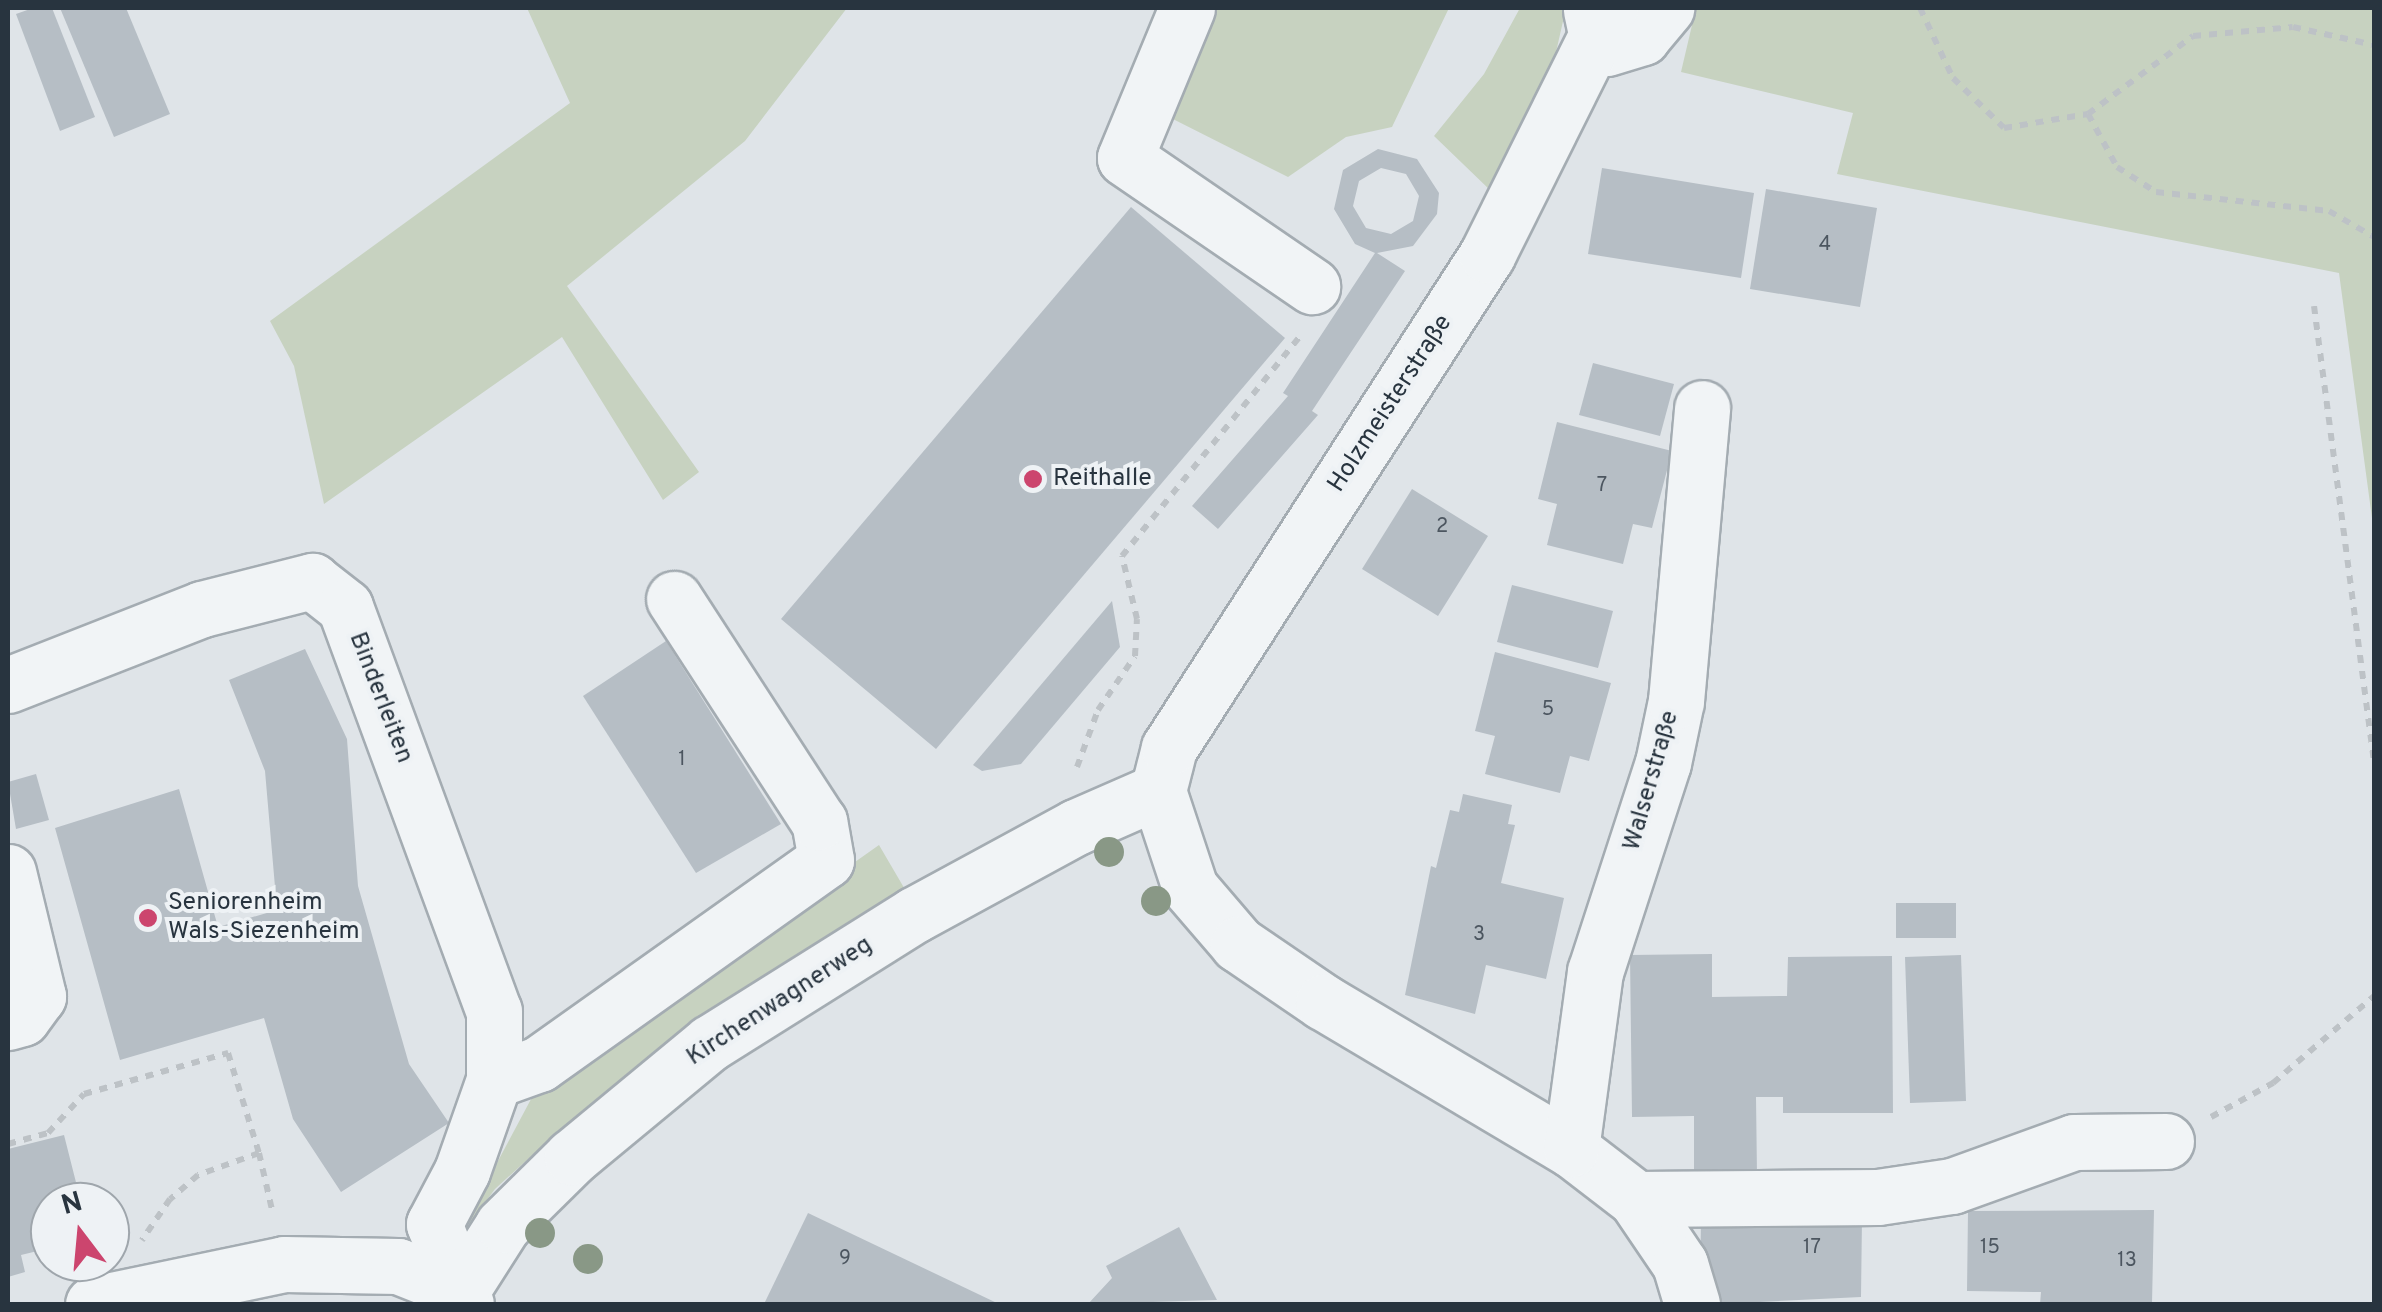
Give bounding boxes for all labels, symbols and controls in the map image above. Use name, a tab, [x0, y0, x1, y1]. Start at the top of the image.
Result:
house number: 4	[1819, 233, 1831, 257]
street label: Holzmeisterstraße	[1322, 310, 1460, 498]
place label: Reithalle	[1053, 464, 1152, 494]
marker: Reithalle	[1022, 468, 1044, 490]
house number: 7	[1597, 474, 1607, 498]
house number: 2	[1436, 515, 1448, 539]
street label: Binderleiten	[341, 628, 419, 768]
house number: 5	[1542, 698, 1554, 722]
street label: Walserstraße	[1618, 708, 1686, 854]
house number: 1	[678, 748, 686, 772]
place label: Seniorenheim Wals-Siezenheim	[168, 889, 360, 948]
marker: Seniorenheim Wals-Siezenheim	[137, 907, 159, 929]
house number: 3	[1473, 923, 1485, 947]
street label: Kirchenwagnerweg	[682, 931, 878, 1073]
north arrow	[30, 1182, 130, 1282]
text: N	[58, 1185, 87, 1225]
house number: 17	[1803, 1236, 1821, 1260]
house number: 15	[1980, 1236, 2000, 1260]
house number: 9	[839, 1247, 851, 1271]
house number: 13	[2117, 1249, 2137, 1273]

